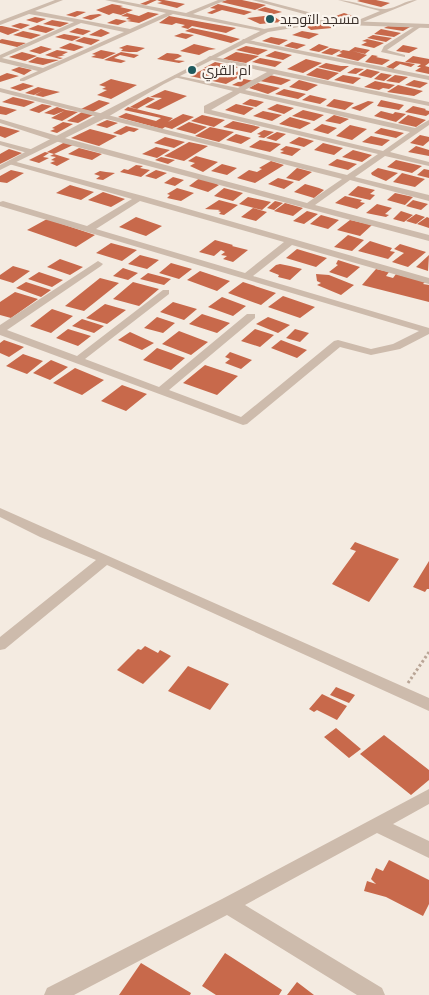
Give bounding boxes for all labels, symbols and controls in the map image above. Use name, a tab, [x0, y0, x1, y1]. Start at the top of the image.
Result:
place label: مسجد التوحيد	[280, 11, 360, 27]
marker: مسجد التوحيد	[264, 13, 276, 25]
place label: ام القري	[202, 62, 251, 82]
marker: ام القري	[186, 64, 198, 76]

